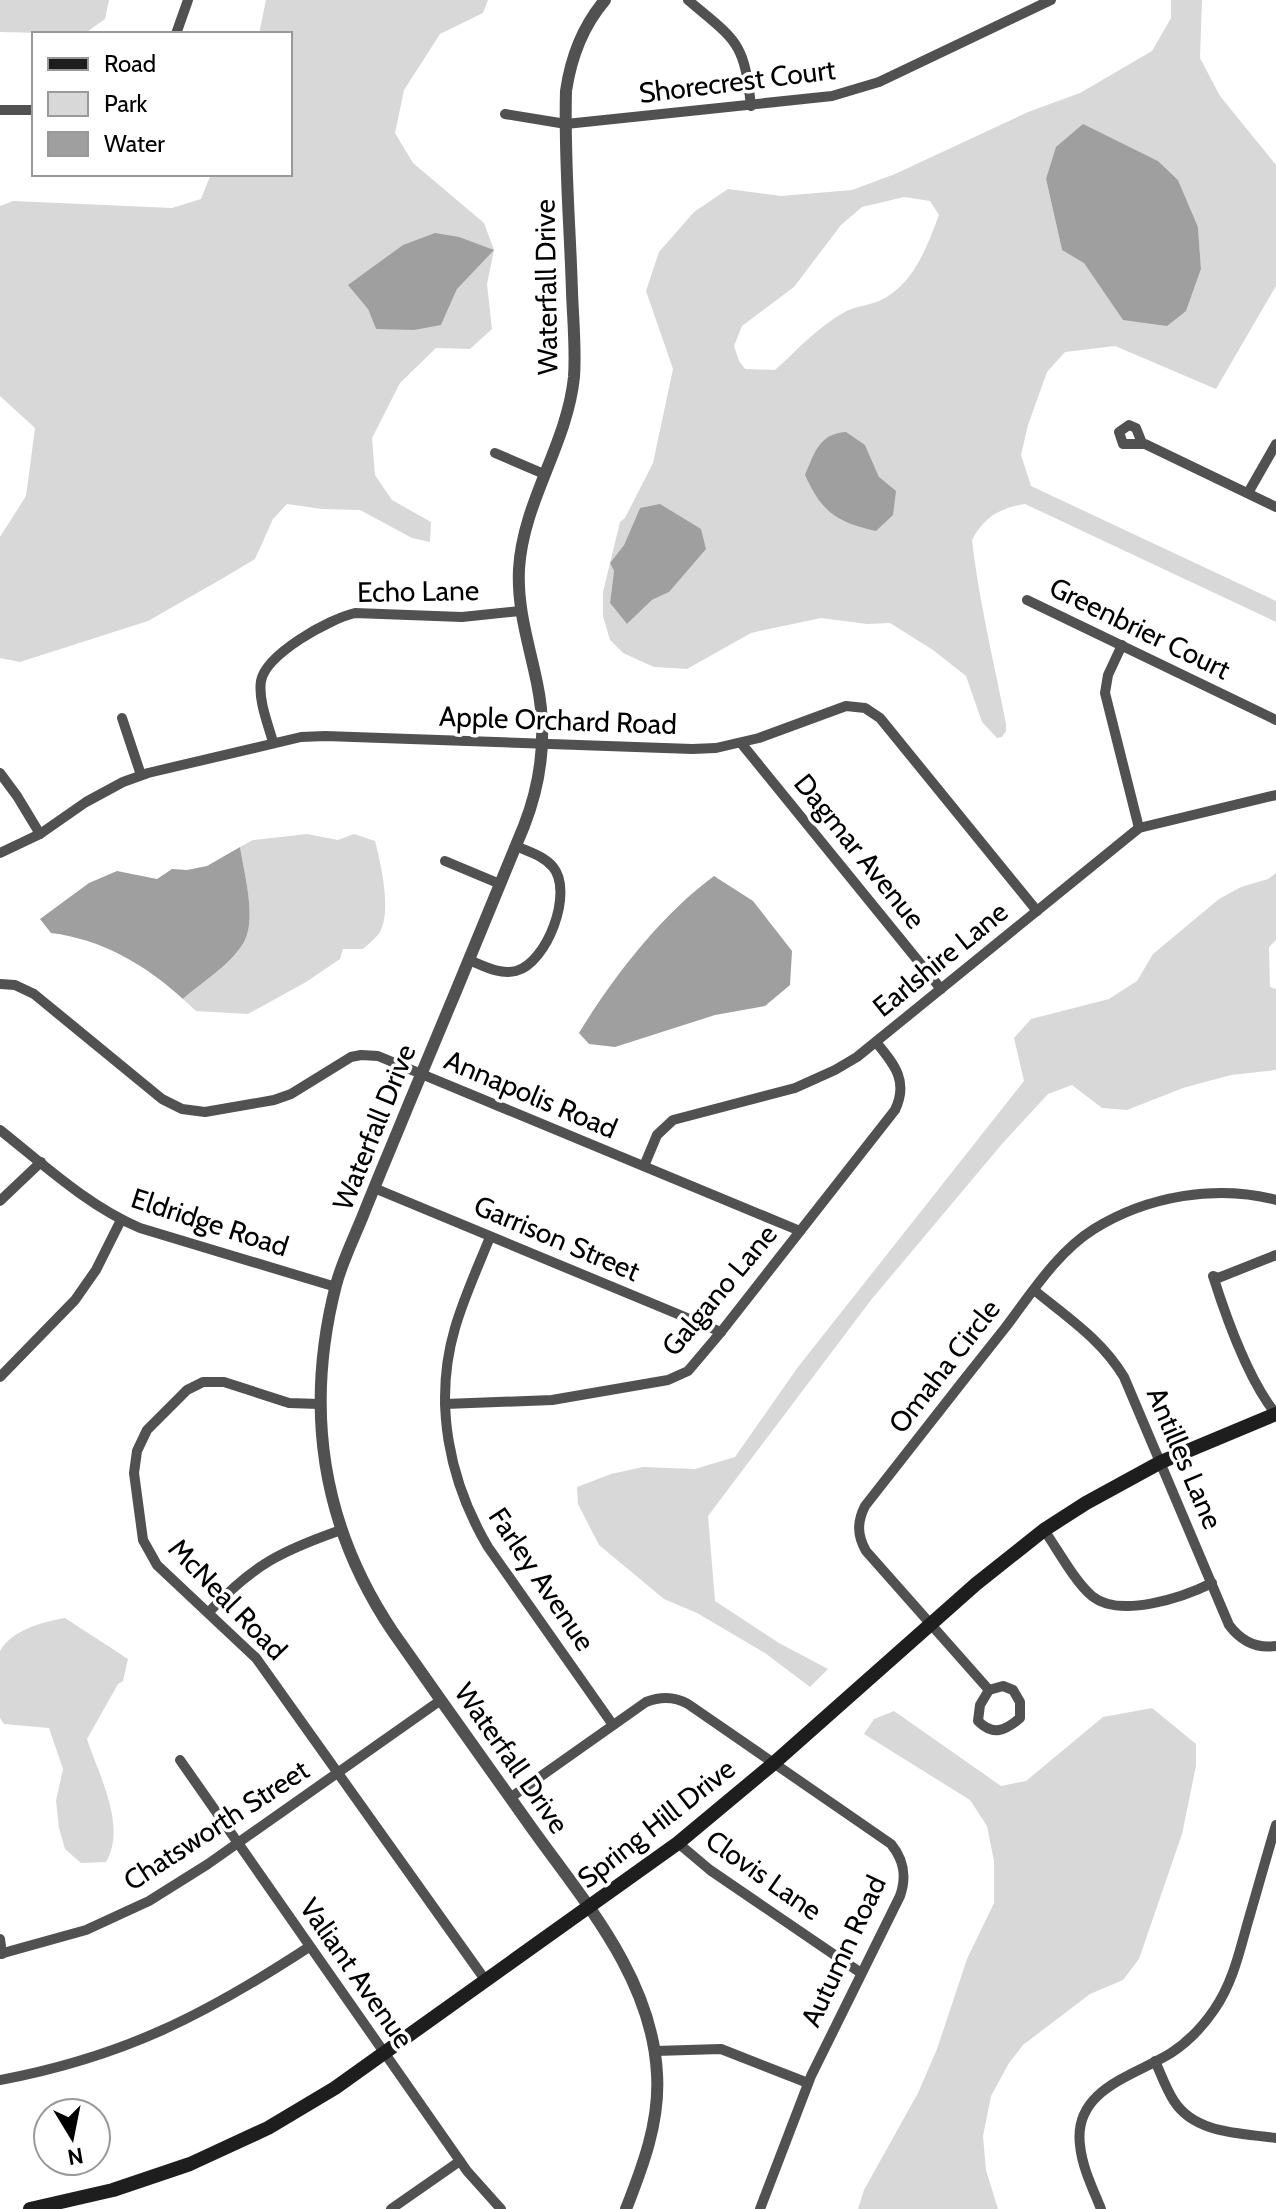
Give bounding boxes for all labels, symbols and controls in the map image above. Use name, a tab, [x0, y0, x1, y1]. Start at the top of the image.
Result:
legend	[32, 32, 292, 176]
text: Road	[104, 49, 156, 78]
street label: Shorecrest Court	[637, 52, 837, 110]
text: Park	[104, 89, 147, 118]
text: Water	[104, 129, 165, 158]
street label: Waterfall Drive	[527, 199, 565, 375]
street label: Greenbrier Court	[1044, 570, 1236, 686]
street label: Echo Lane	[357, 573, 479, 609]
street label: Apple Orchard Road	[439, 699, 677, 741]
street label: Dagmar Avenue	[787, 767, 933, 935]
street label: Earlshire Lane	[866, 894, 1014, 1024]
street label: Waterfall Drive	[325, 1039, 423, 1215]
street label: Annapolis Road	[440, 1042, 622, 1146]
street label: Eldridge Road	[127, 1181, 293, 1263]
street label: Garrison Street	[469, 1188, 645, 1288]
street label: Galgano Lane	[654, 1217, 784, 1363]
street label: Omaha Circle	[881, 1292, 1007, 1440]
street label: Antilles Lane	[1140, 1382, 1230, 1534]
street label: Farley Avenue	[482, 1501, 602, 1657]
street label: McNeal Road	[162, 1531, 294, 1667]
street label: Waterfall Drive	[448, 1676, 576, 1840]
street label: Spring Hill Drive	[571, 1751, 741, 1895]
street label: Chatsworth Street	[117, 1752, 315, 1898]
street label: Clovis Lane	[699, 1823, 829, 1927]
street label: Autumn Road	[793, 1870, 893, 2032]
street label: Valiant Avenue	[293, 1891, 421, 2055]
north arrow	[32, 2097, 112, 2177]
text: N	[65, 2142, 85, 2171]

